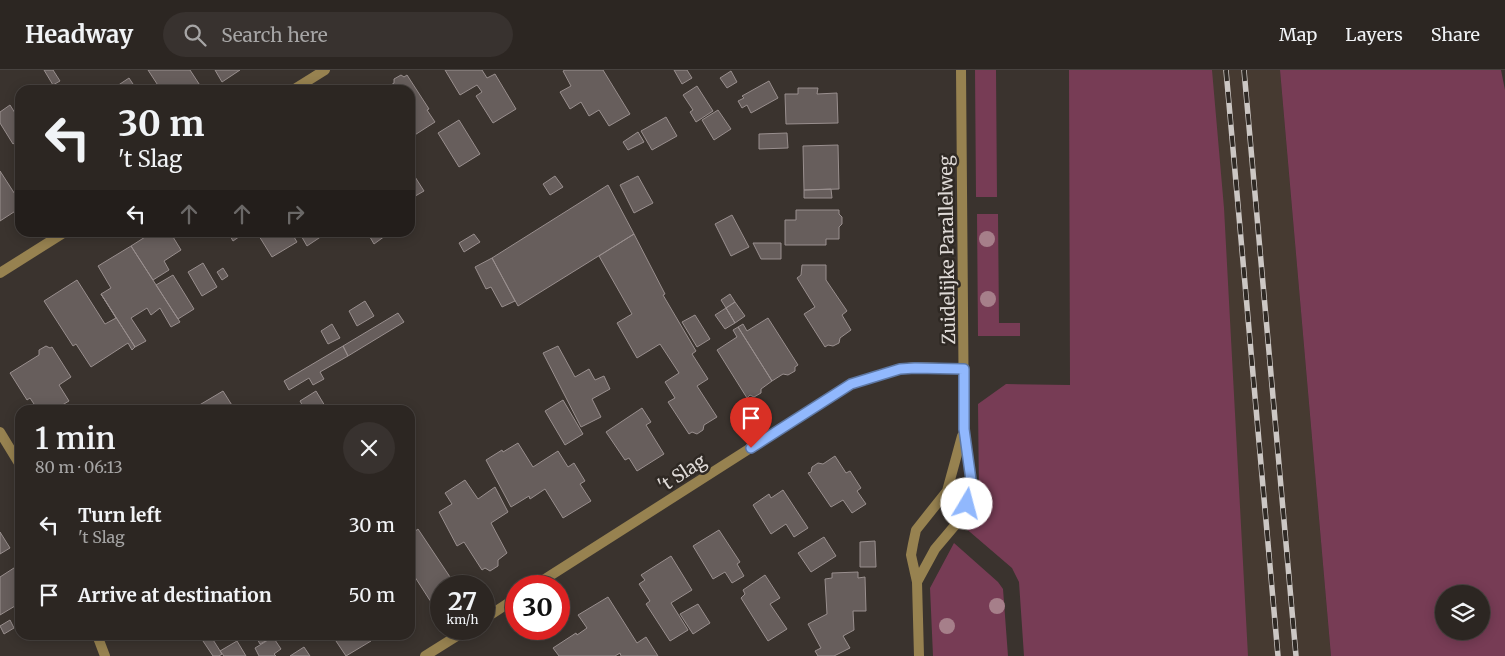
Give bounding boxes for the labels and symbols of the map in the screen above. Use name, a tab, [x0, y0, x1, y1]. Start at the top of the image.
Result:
street label: Zuidelijke Parallelweg	[934, 155, 960, 345]
pin	[730, 397, 772, 448]
street label: 't Slag	[654, 449, 710, 497]
position arrow	[940, 477, 992, 529]
speed limit sign: 30	[505, 575, 570, 640]

